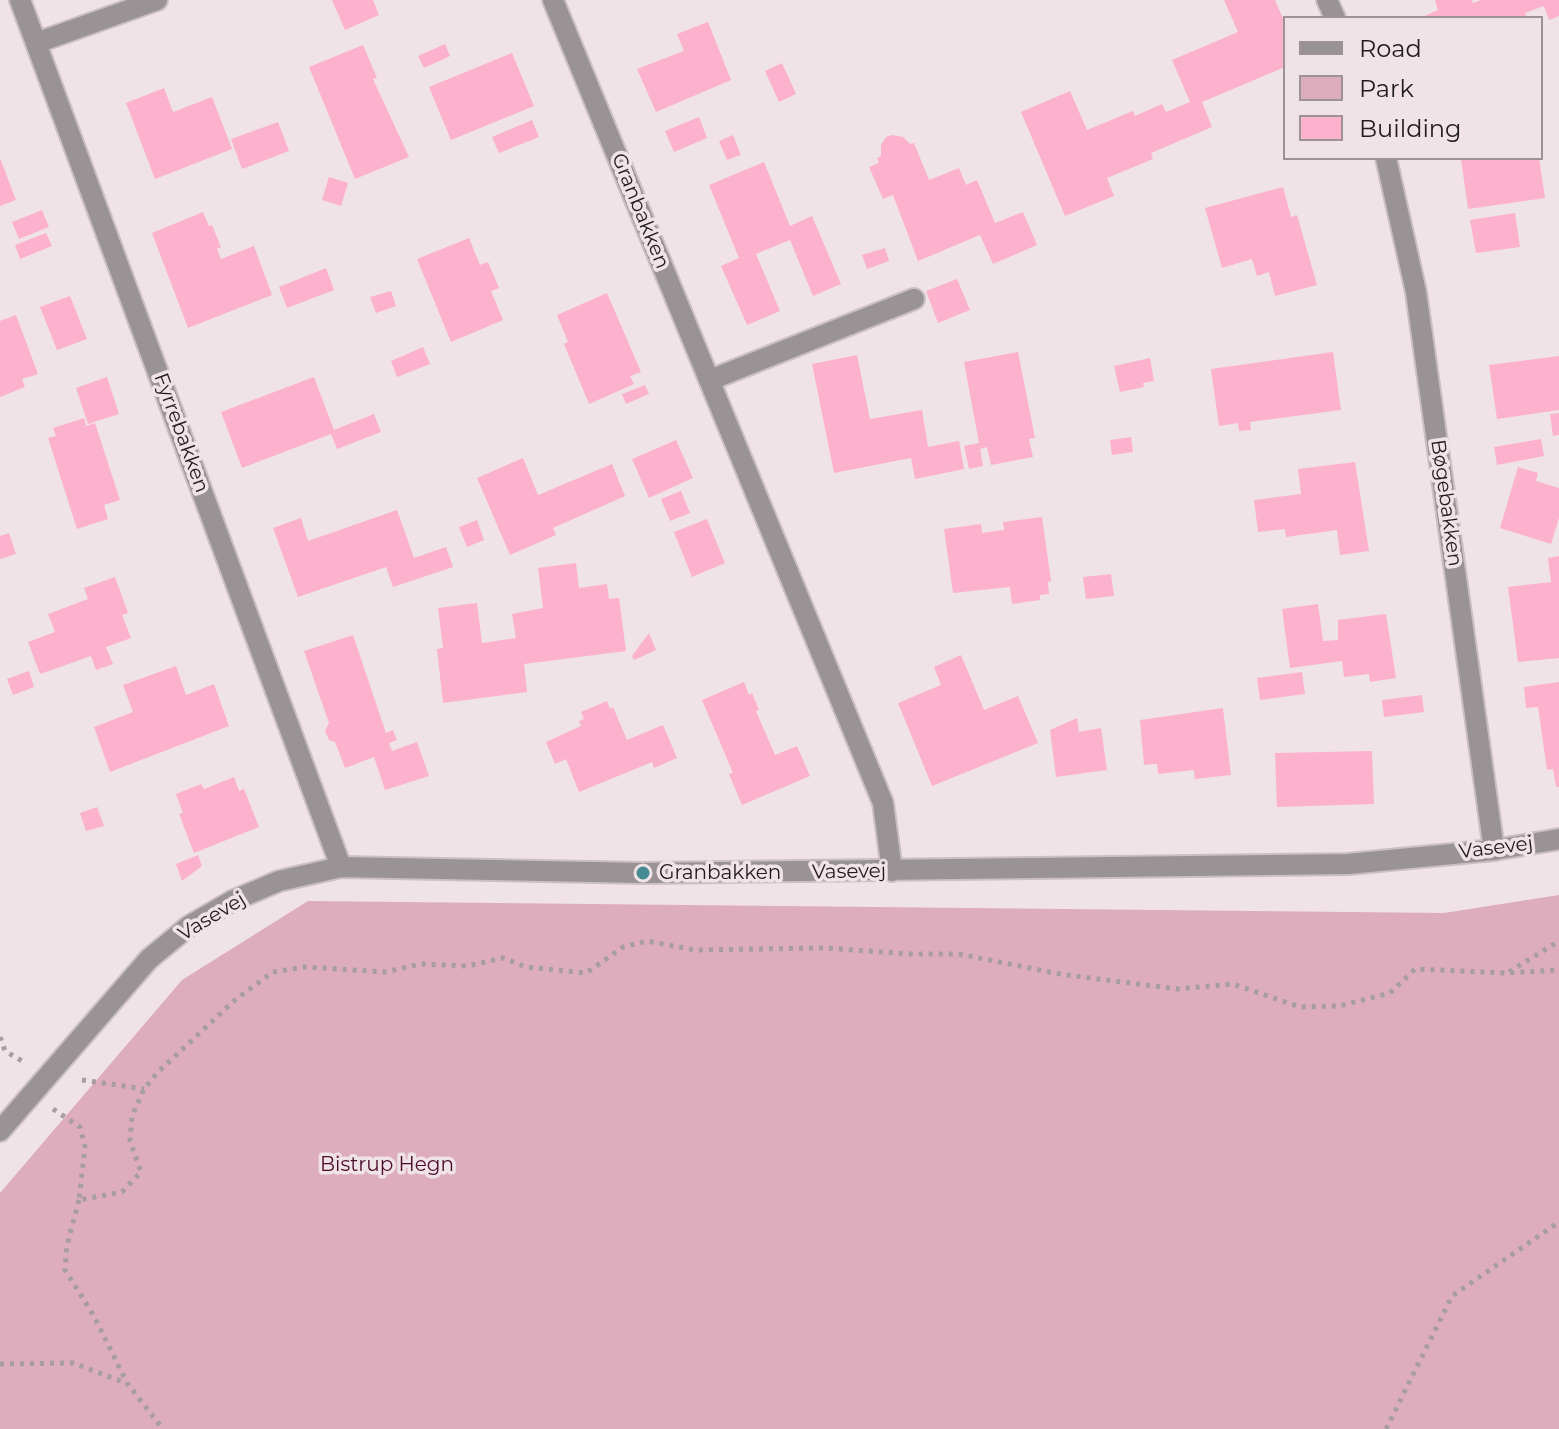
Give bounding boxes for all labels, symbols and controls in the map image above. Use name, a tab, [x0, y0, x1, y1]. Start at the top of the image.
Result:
legend	[1283, 16, 1543, 160]
text: Road	[1359, 34, 1422, 63]
text: Park	[1359, 74, 1414, 103]
text: Building	[1359, 114, 1462, 143]
street label: Granbakken	[606, 150, 674, 272]
street label: Fyrrebakken	[148, 370, 214, 496]
street label: Bøgebakken	[1425, 438, 1467, 568]
street label: Vasevej	[1458, 832, 1534, 864]
street label: Vasevej	[812, 859, 886, 885]
place label: Granbakken	[659, 861, 781, 885]
marker: Granbakken	[634, 864, 652, 882]
street label: Vasevej	[174, 888, 250, 946]
park label: Bistrup Hegn	[320, 1153, 454, 1177]

